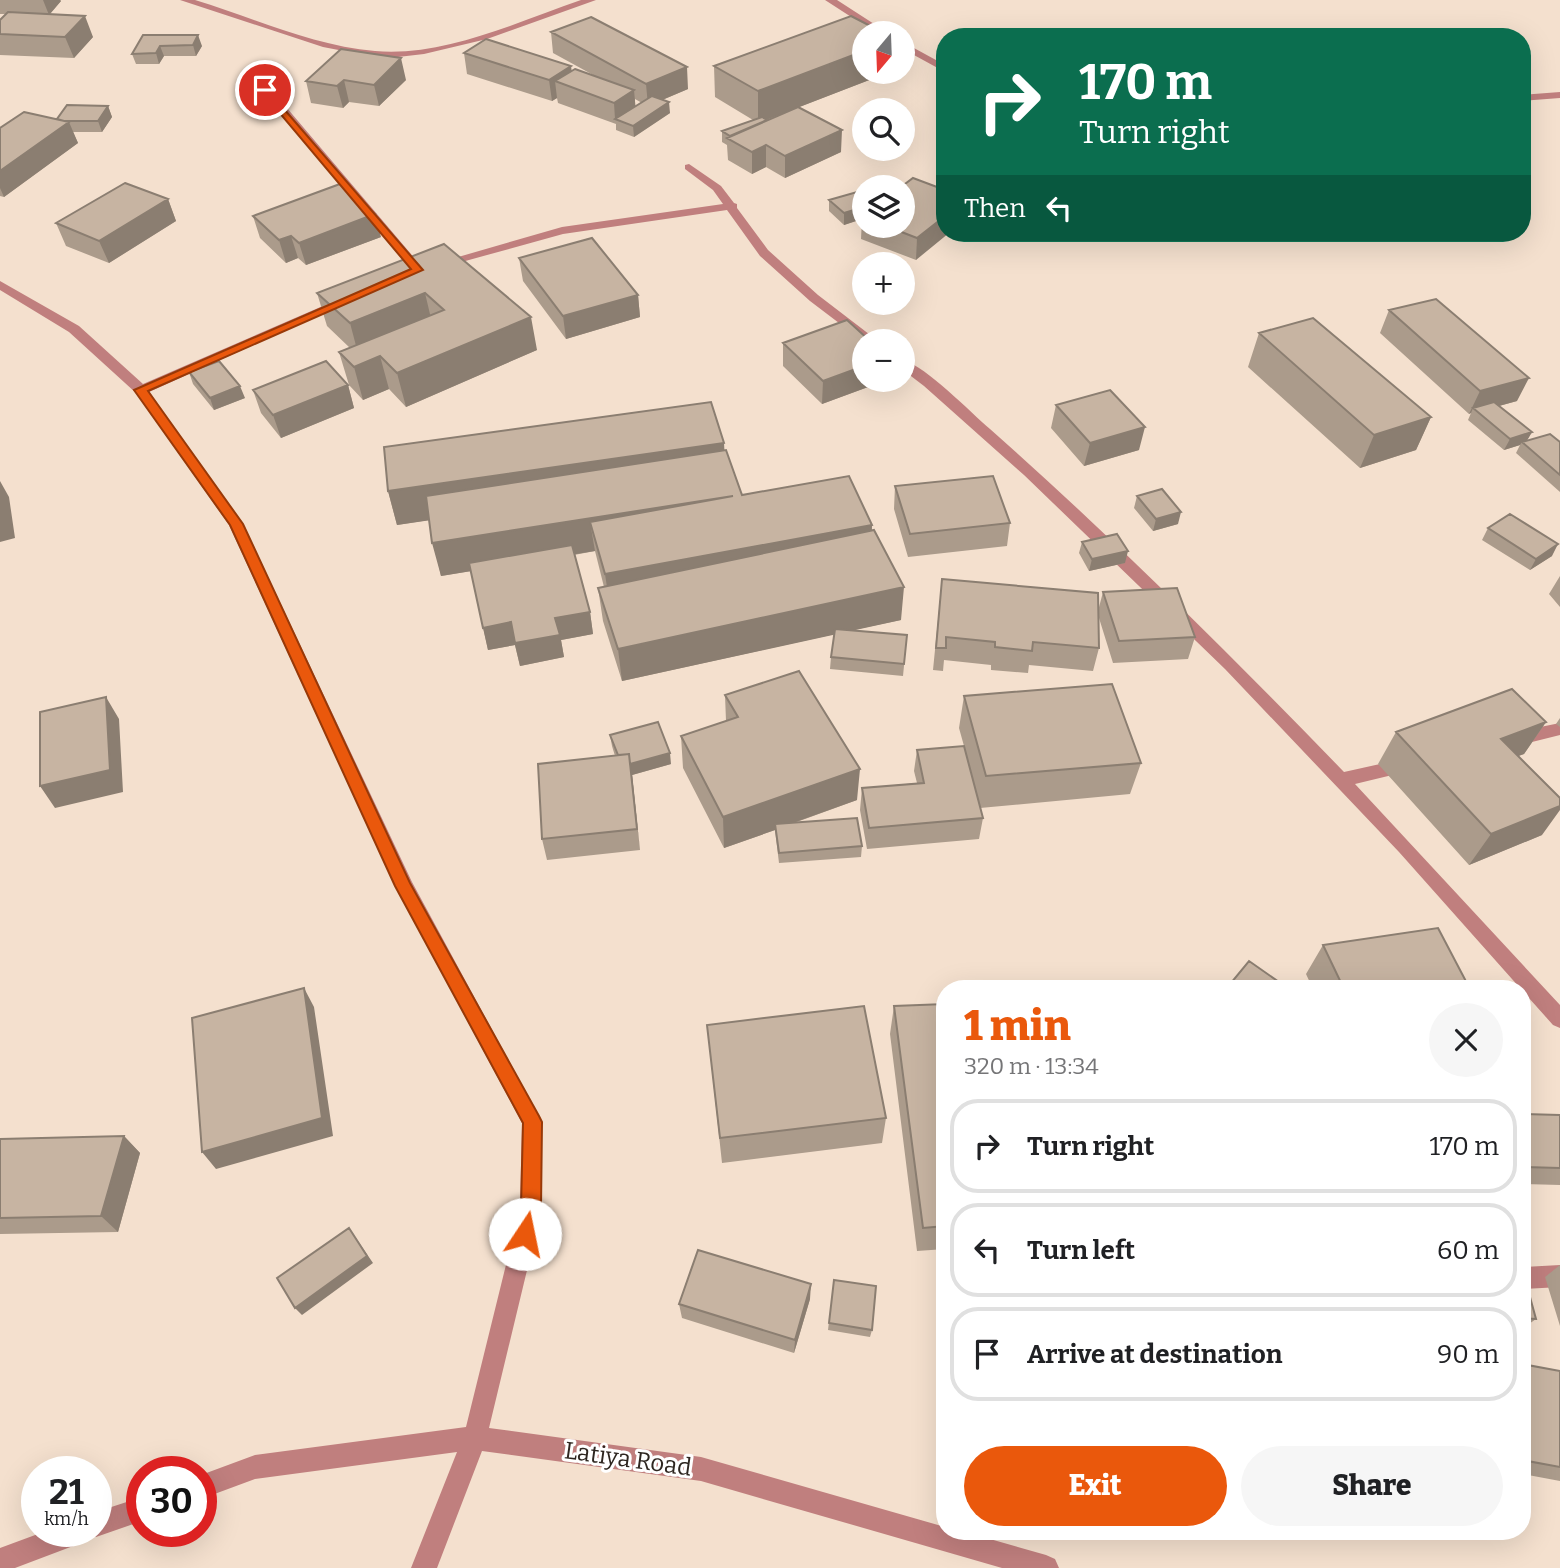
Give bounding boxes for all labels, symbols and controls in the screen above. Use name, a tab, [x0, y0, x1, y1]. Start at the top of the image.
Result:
north arrow	[852, 21, 915, 84]
map controls	[852, 21, 915, 392]
text: 170 m	[1079, 53, 1212, 112]
icon: right	[964, 56, 1055, 147]
pin	[235, 60, 295, 120]
icon: arrive	[246, 71, 284, 109]
button: search	[852, 98, 915, 161]
text: Turn right	[1079, 113, 1230, 151]
button: layers	[852, 175, 915, 238]
icon: left	[1040, 189, 1078, 227]
text: Then	[964, 193, 1026, 224]
button: +	[852, 252, 915, 315]
button: −	[852, 329, 915, 392]
text: 1 min	[964, 1001, 1071, 1051]
button: close	[1429, 1003, 1503, 1077]
text: 320 m · 13:34	[964, 1052, 1099, 1080]
icon: right	[968, 1127, 1006, 1165]
text: Turn right	[1027, 1131, 1154, 1162]
text: 170 m	[1429, 1131, 1499, 1162]
position arrow	[488, 1197, 562, 1271]
icon: left	[968, 1231, 1006, 1269]
text: Turn left	[1027, 1235, 1135, 1266]
text: 60 m	[1437, 1235, 1499, 1266]
icon: arrive	[968, 1335, 1006, 1373]
text: Arrive at destination	[1027, 1339, 1282, 1370]
text: 90 m	[1437, 1339, 1499, 1370]
street label: Latiya Road	[563, 1436, 693, 1482]
button: Exit	[964, 1446, 1227, 1526]
button: Share	[1241, 1446, 1503, 1526]
speed limit sign: 30	[126, 1456, 217, 1547]
text: 21	[49, 1471, 84, 1513]
text: km/h	[44, 1508, 89, 1530]

